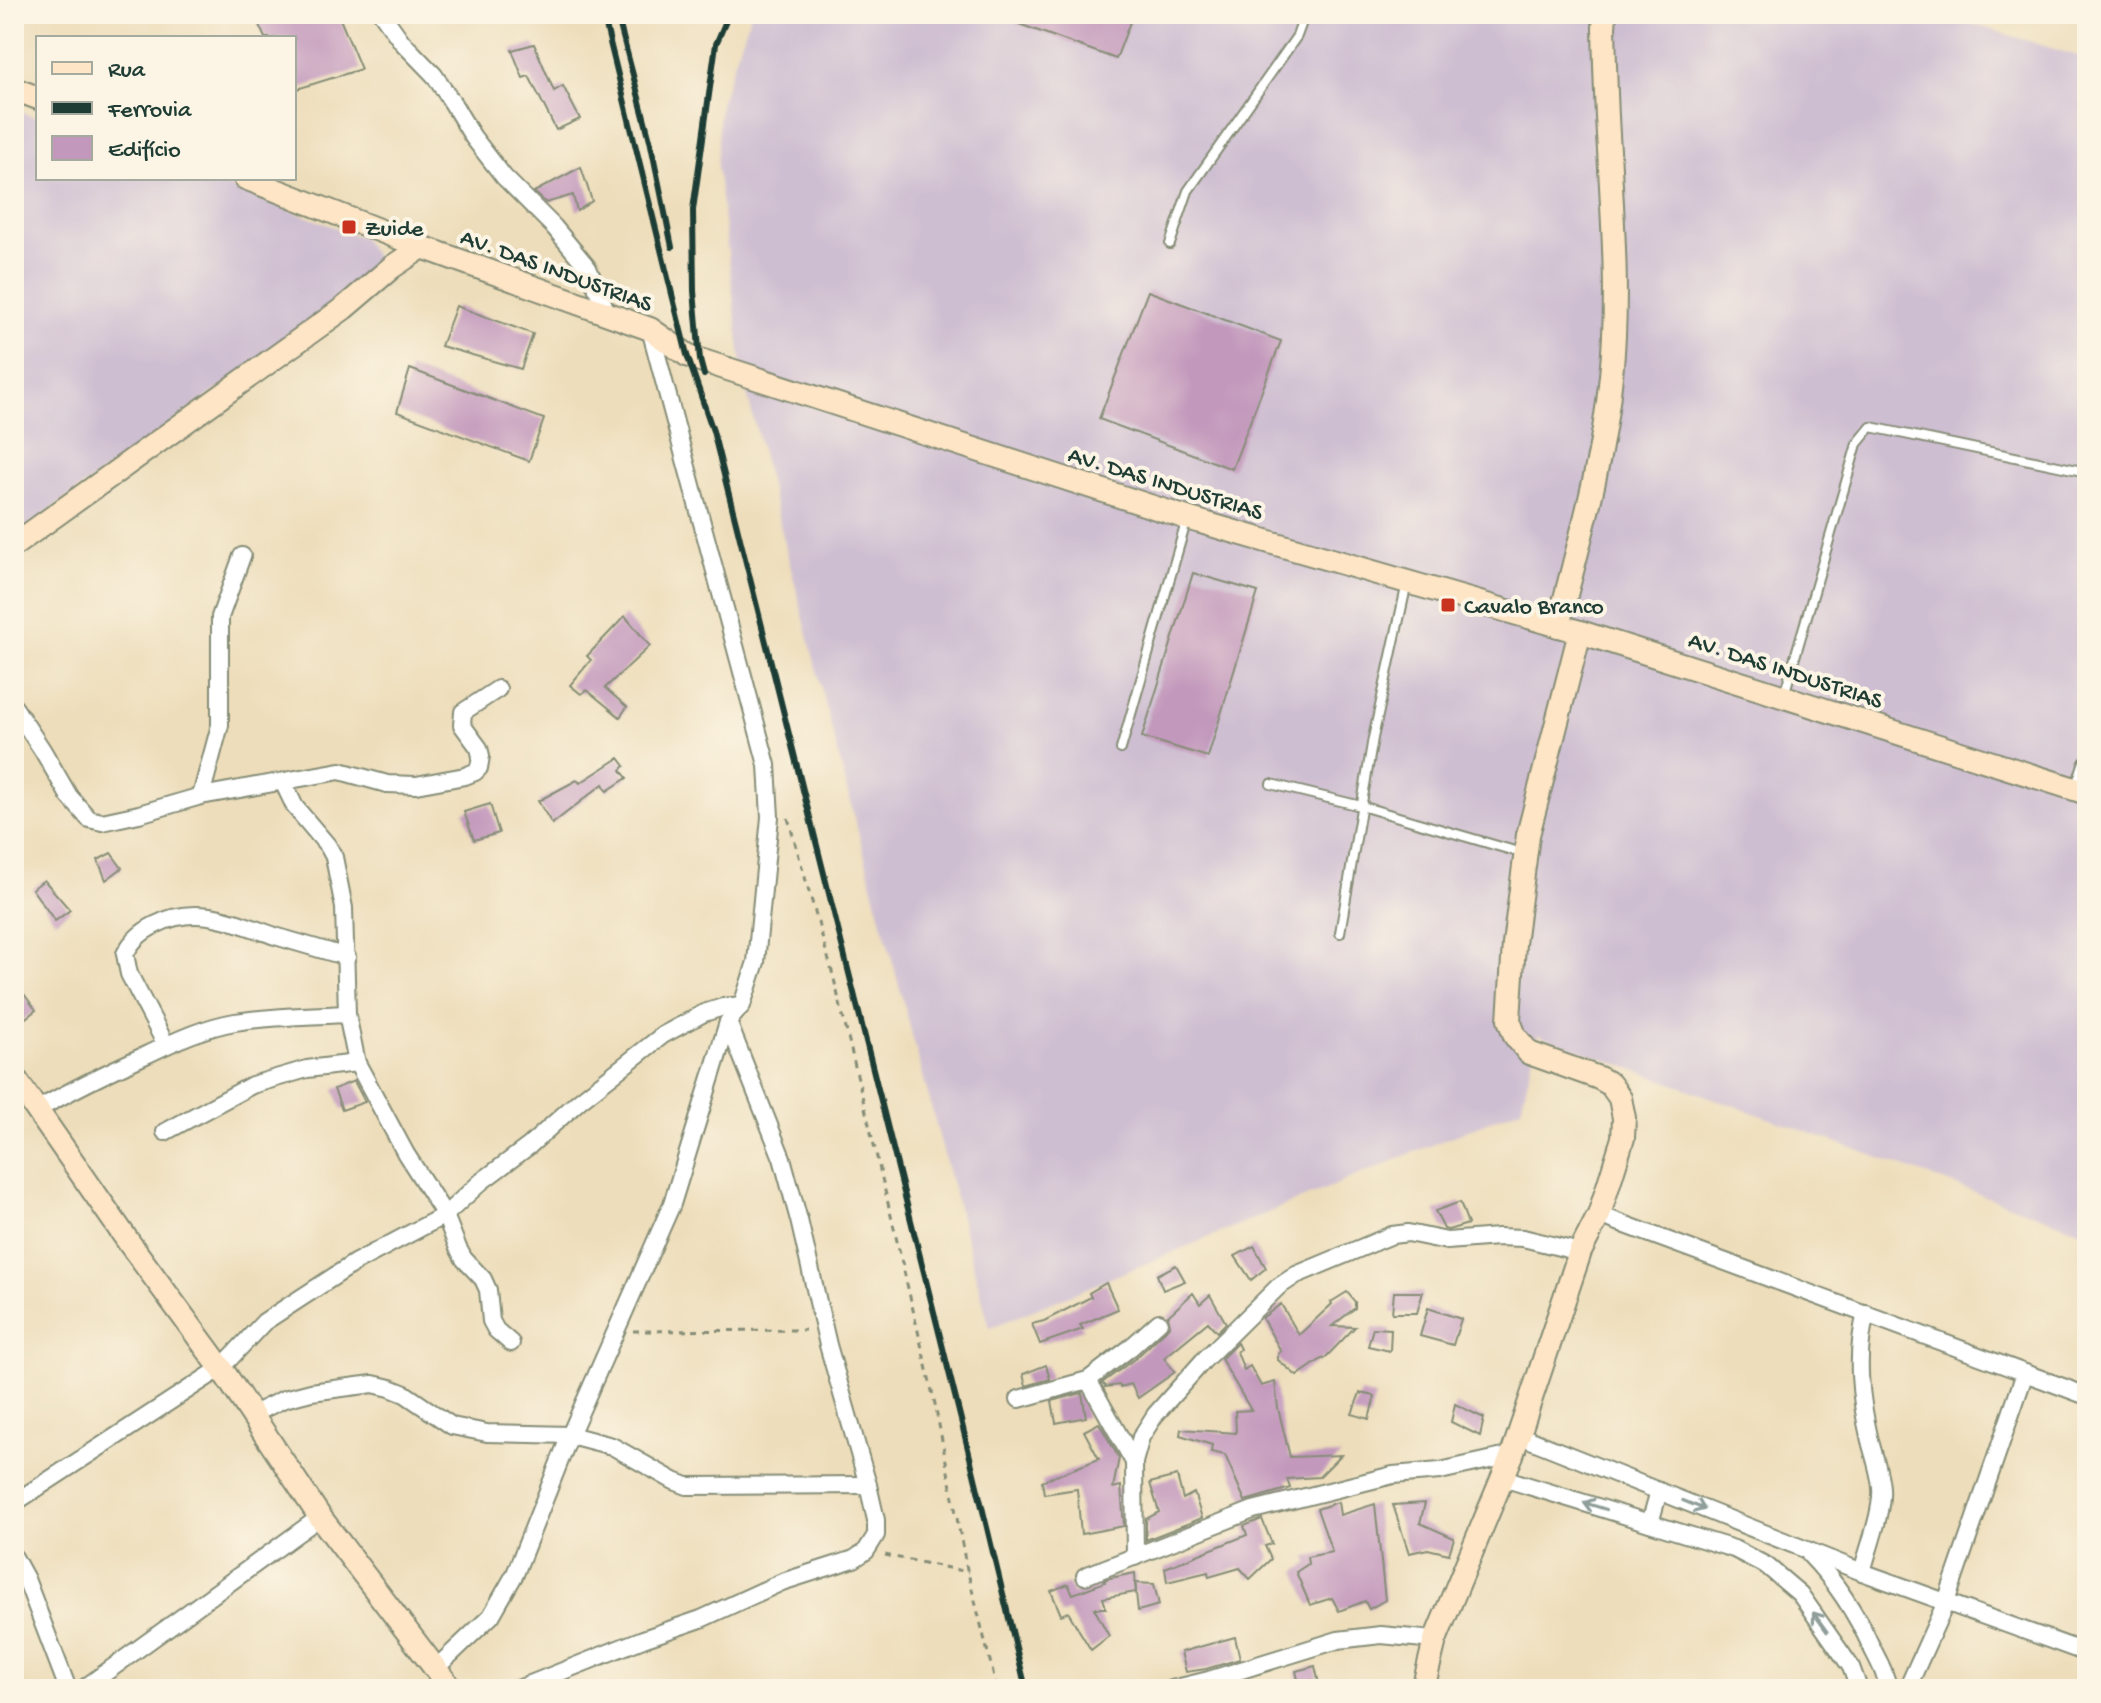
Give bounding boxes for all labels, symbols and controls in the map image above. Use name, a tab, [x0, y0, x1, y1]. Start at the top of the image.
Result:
legend	[36, 36, 296, 180]
text: Rua	[108, 57, 146, 86]
text: Ferrovia	[107, 97, 192, 126]
text: Edifício	[108, 137, 181, 166]
place label: Zuide	[365, 216, 424, 245]
marker: Zuide	[340, 218, 358, 236]
street label: AV. DAS INDUSTRIAS	[456, 224, 657, 321]
street label: AV. DAS INDUSTRIAS	[1064, 442, 1267, 529]
place label: Cavalo Branco	[1464, 594, 1604, 623]
marker: Cavalo Branco	[1439, 596, 1457, 614]
street label: AV. DAS INDUSTRIAS	[1684, 627, 1886, 718]
one-way arrow	[1583, 1498, 1608, 1513]
one-way arrow	[1681, 1499, 1706, 1513]
one-way arrow	[1812, 1612, 1829, 1633]

